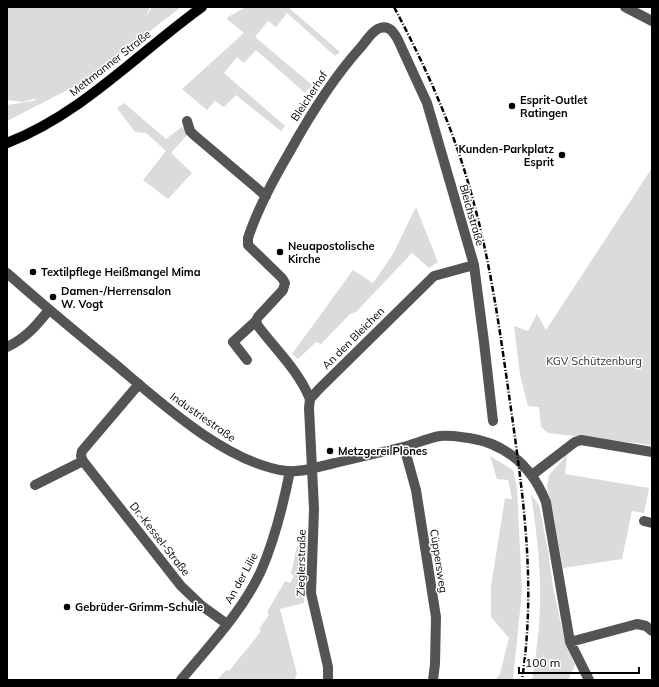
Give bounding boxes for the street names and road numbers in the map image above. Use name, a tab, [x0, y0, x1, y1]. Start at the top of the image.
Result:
street label: Mettmanner Straße	[67, 27, 153, 99]
street label: Bleicherhof	[288, 68, 331, 124]
street label: Bleichstraße	[457, 183, 487, 247]
street label: An den Bleichen	[319, 304, 387, 372]
street label: Industriestraße	[168, 389, 238, 445]
street label: Dr.-Kessel-Straße	[127, 499, 193, 579]
street label: Cüppersweg	[427, 528, 451, 594]
street label: Zieglerstraße	[293, 529, 309, 597]
street label: An der Lilie	[221, 550, 261, 606]

